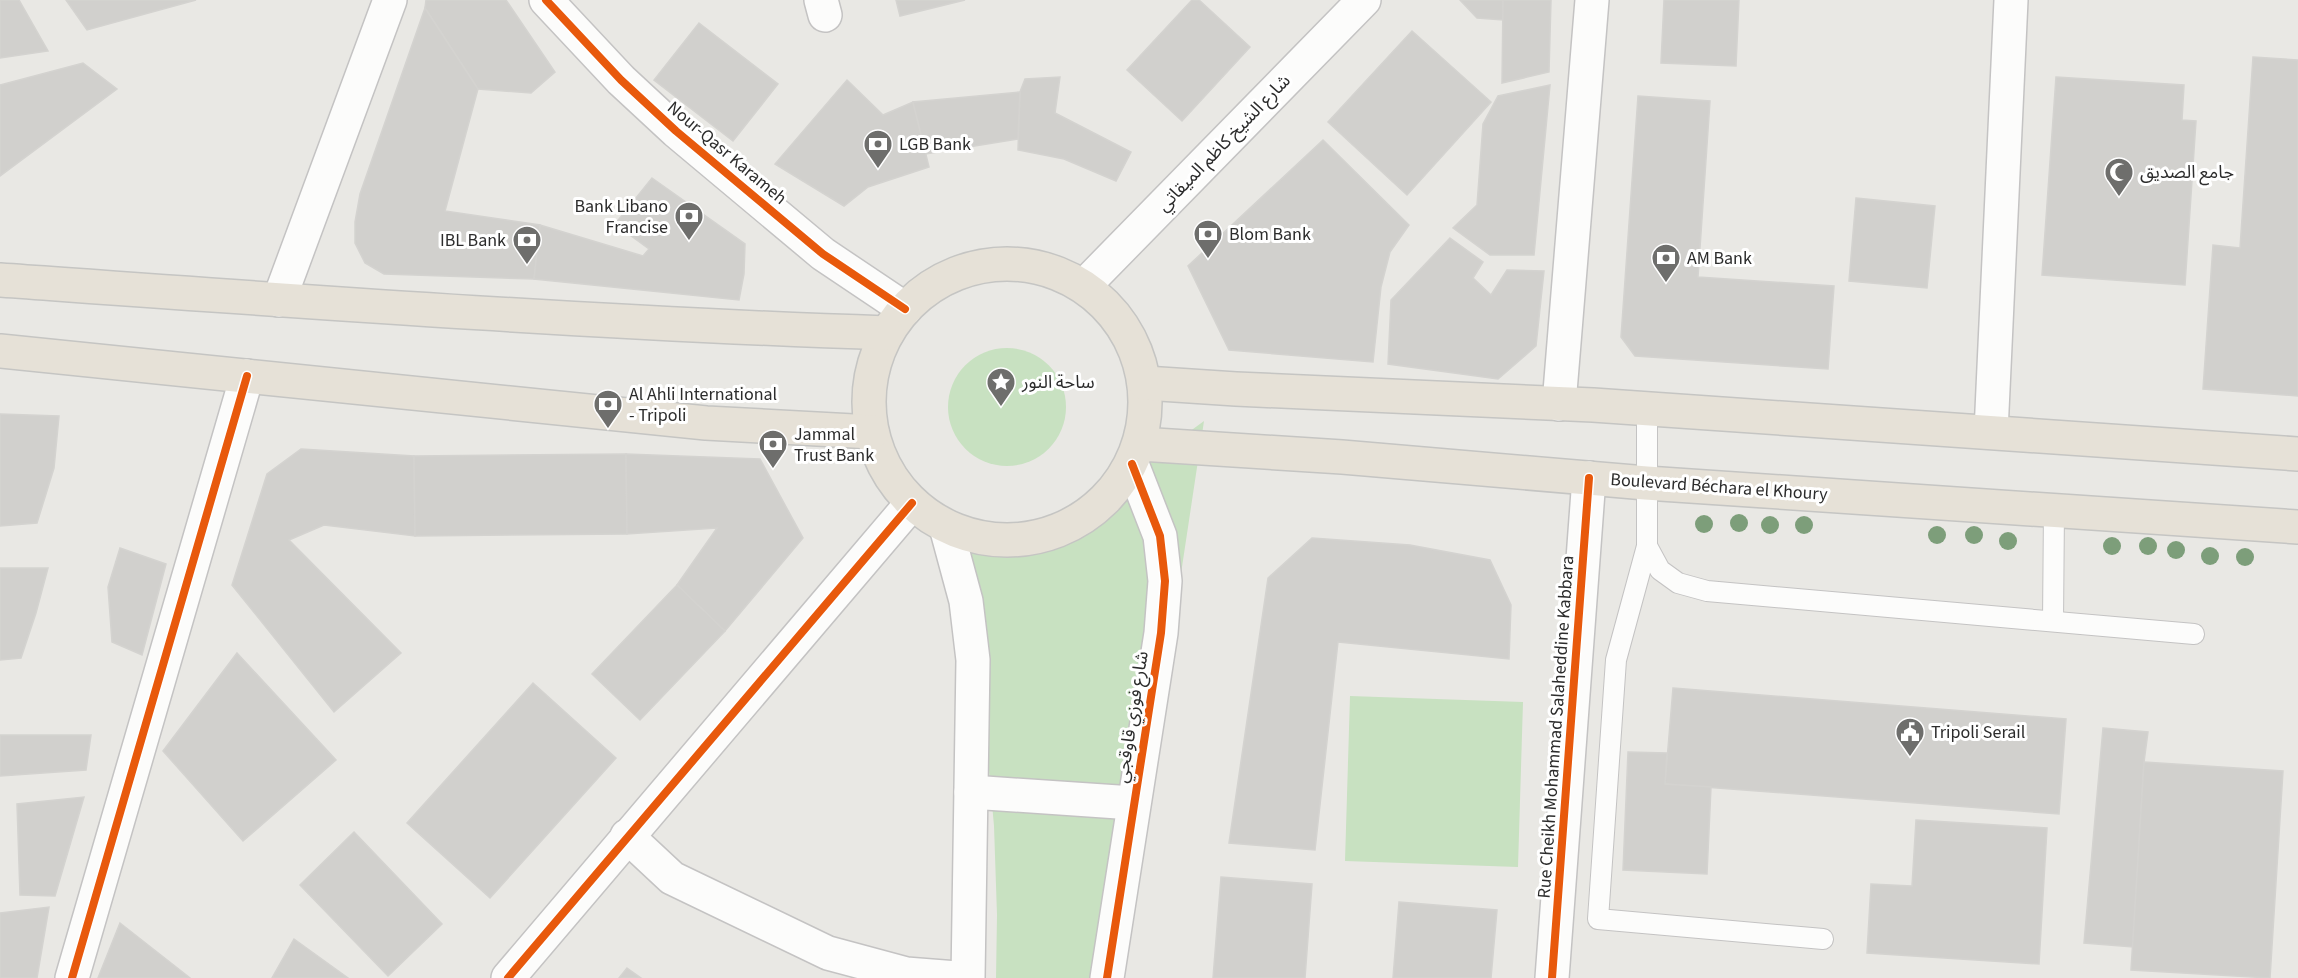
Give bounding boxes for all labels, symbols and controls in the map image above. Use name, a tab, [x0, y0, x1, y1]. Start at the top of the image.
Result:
street label: شارع الشيخ كاظم الميقاتي	[1152, 69, 1297, 218]
street label: Nour-Qasr Karameh	[662, 96, 792, 210]
bank icon: LGB Bank	[862, 128, 894, 170]
place label: LGB Bank	[899, 132, 971, 157]
mosque icon: جامع الصديق	[2103, 156, 2135, 198]
place label: جامع الصديق	[2140, 160, 2234, 186]
place label: Bank Libano Francise	[574, 194, 668, 240]
bank icon: Bank Libano Francise	[673, 200, 705, 242]
bank icon: Blom Bank	[1192, 218, 1224, 260]
place label: Blom Bank	[1229, 222, 1311, 247]
bank icon: IBL Bank	[511, 224, 543, 266]
place label: IBL Bank	[440, 228, 506, 253]
bank icon: AM Bank	[1650, 242, 1682, 284]
place label: AM Bank	[1687, 246, 1752, 271]
place icon: ساحة النور	[985, 366, 1017, 408]
place label: ساحة النور	[1021, 370, 1095, 395]
place label: Al Ahli International - Tripoli	[629, 382, 777, 428]
bank icon: Al Ahli International - Tripoli	[592, 388, 624, 430]
place label: Jammal Trust Bank	[794, 422, 874, 468]
bank icon: Jammal Trust Bank	[757, 428, 789, 470]
street label: Boulevard Béchara el Khoury	[1610, 467, 1829, 507]
street label: Rue Cheikh Mohammad Salaheddine Kabbara	[1532, 555, 1580, 899]
street label: شارع فوزي قاوقجي	[1109, 649, 1156, 785]
public building icon: Tripoli Serail	[1894, 716, 1926, 758]
place label: Tripoli Serail	[1931, 720, 2025, 745]

